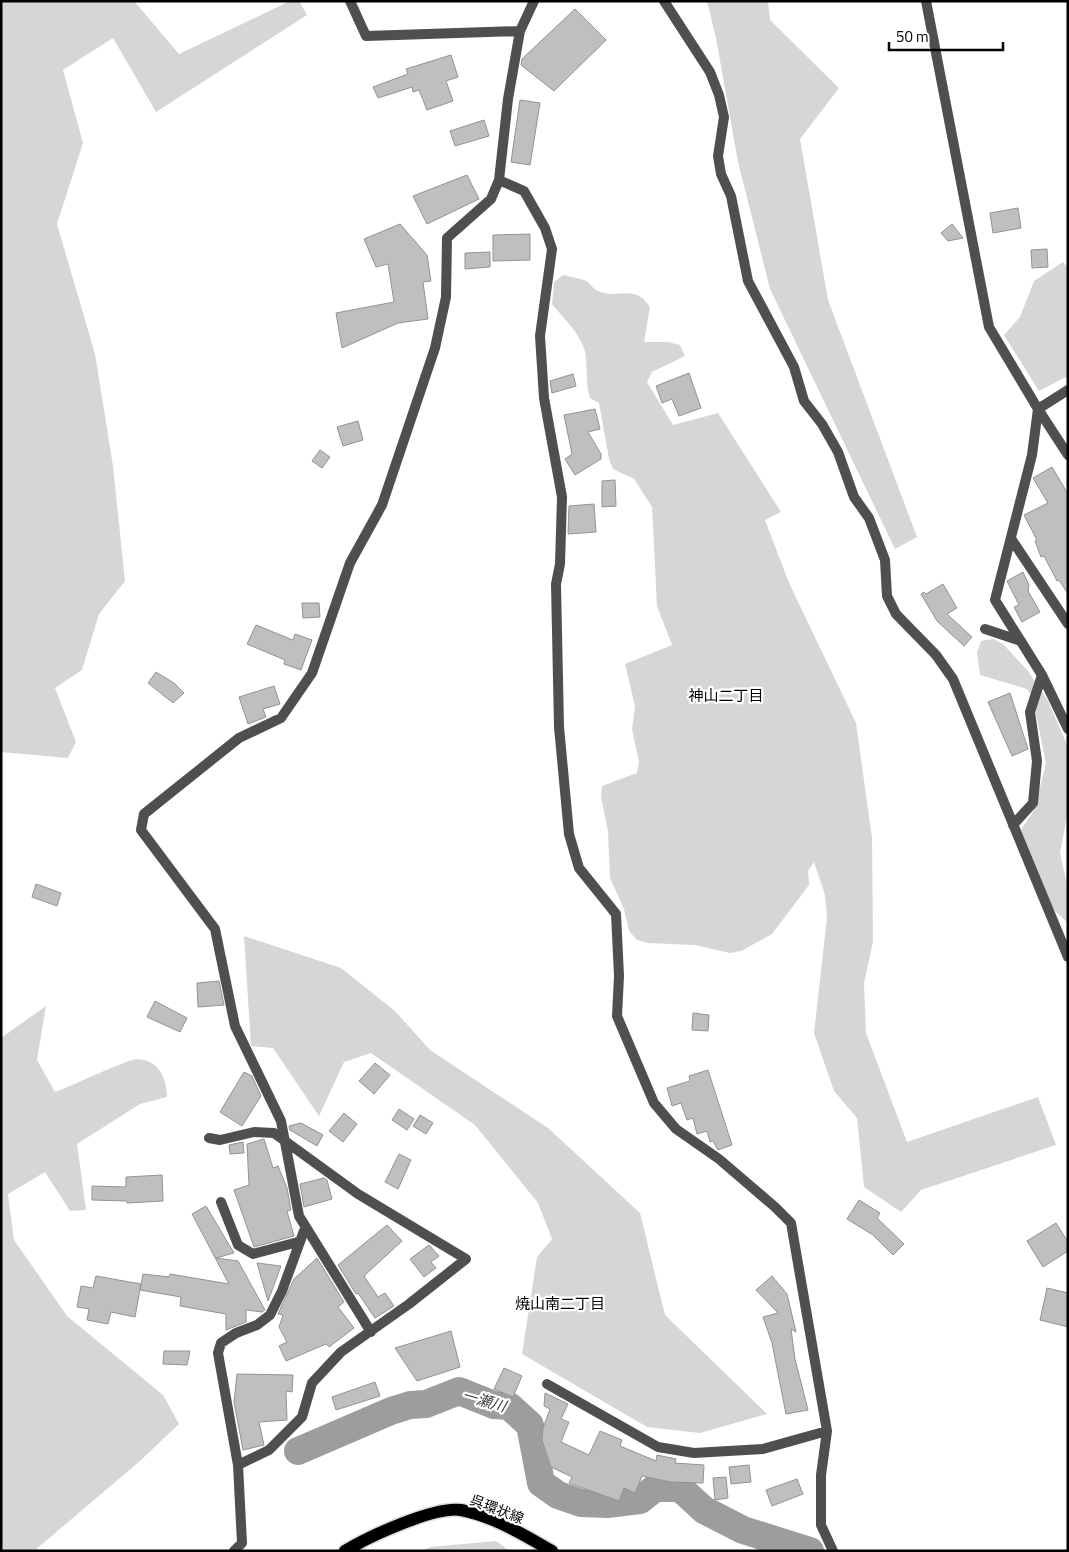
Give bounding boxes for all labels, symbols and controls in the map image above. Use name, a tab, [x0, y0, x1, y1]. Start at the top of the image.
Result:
scale bar	[889, 20, 1003, 52]
text: 50 m	[896, 25, 929, 48]
district label: 神山二丁目	[688, 684, 764, 707]
district label: 焼山南二丁目	[515, 1292, 605, 1315]
water label: 一瀬川	[459, 1383, 511, 1418]
street label: 呉環状線	[467, 1489, 527, 1528]

